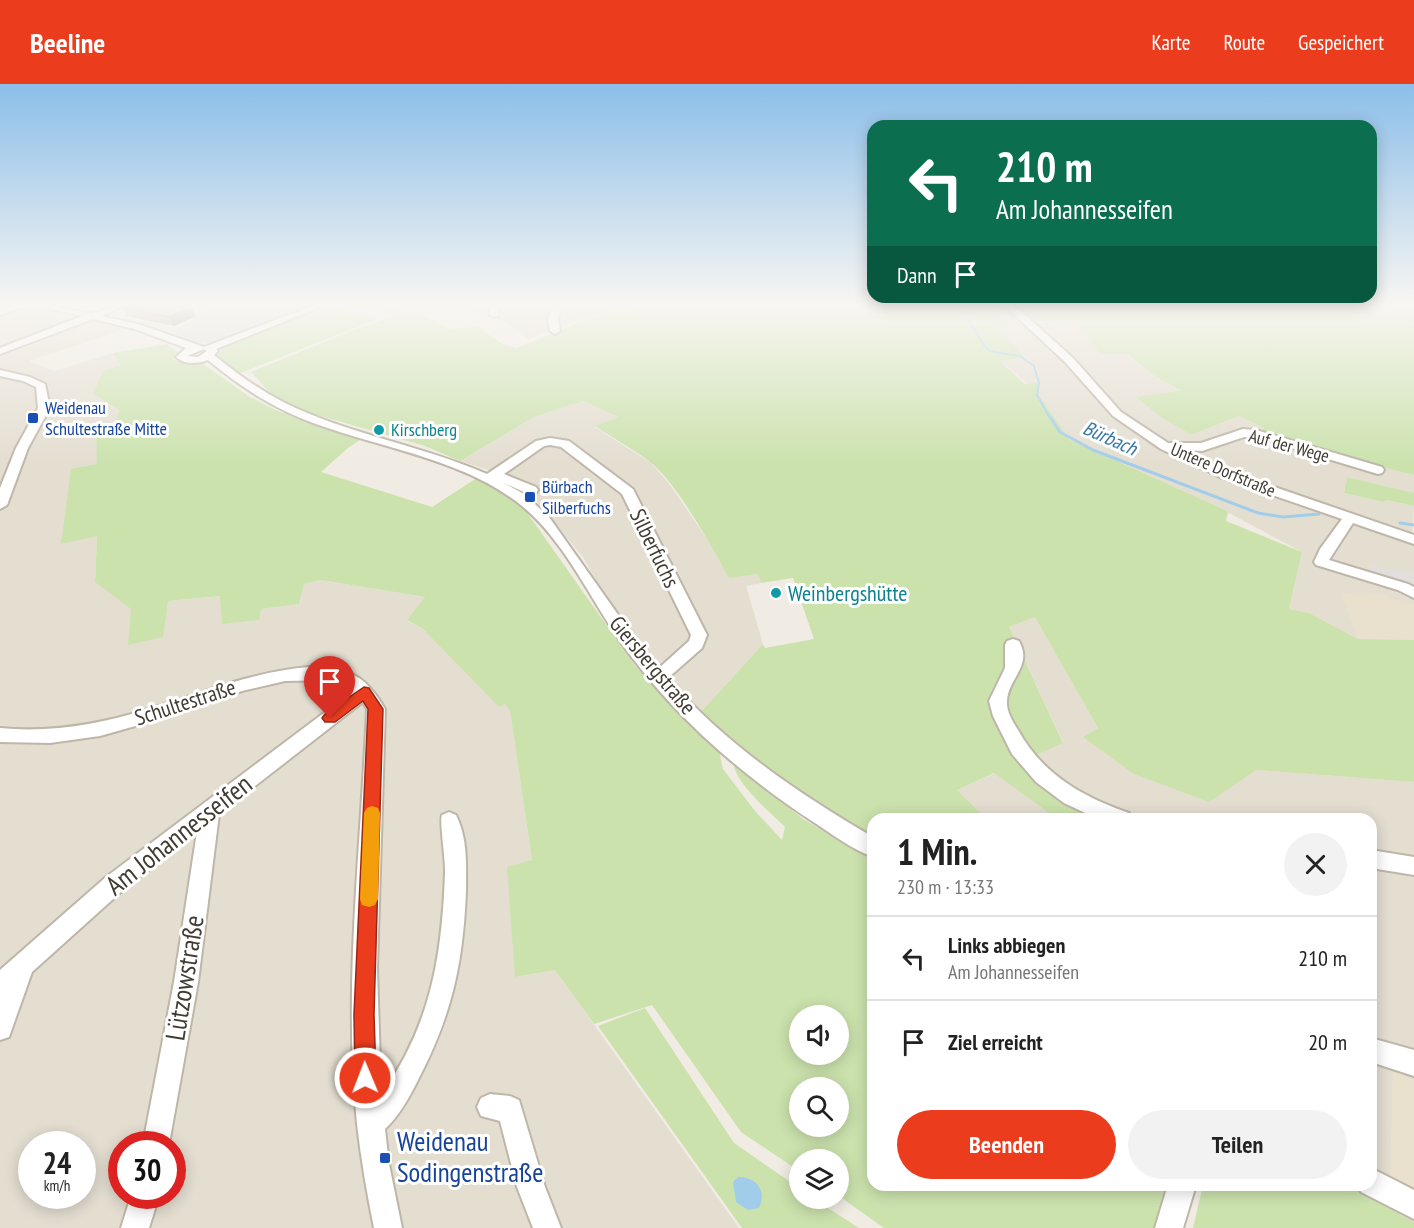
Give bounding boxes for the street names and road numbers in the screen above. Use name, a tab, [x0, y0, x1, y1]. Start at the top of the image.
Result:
street label: Auf der Wege	[1246, 424, 1332, 467]
street label: Untere Dorfstraße	[1167, 437, 1279, 502]
street label: Silberfuchs	[624, 504, 686, 592]
street label: Giersbergstraße	[604, 610, 702, 720]
street label: Schultestraße	[131, 673, 239, 731]
street label: Am Johannesseifen	[98, 766, 259, 902]
street label: Lützowstraße	[157, 913, 211, 1043]

